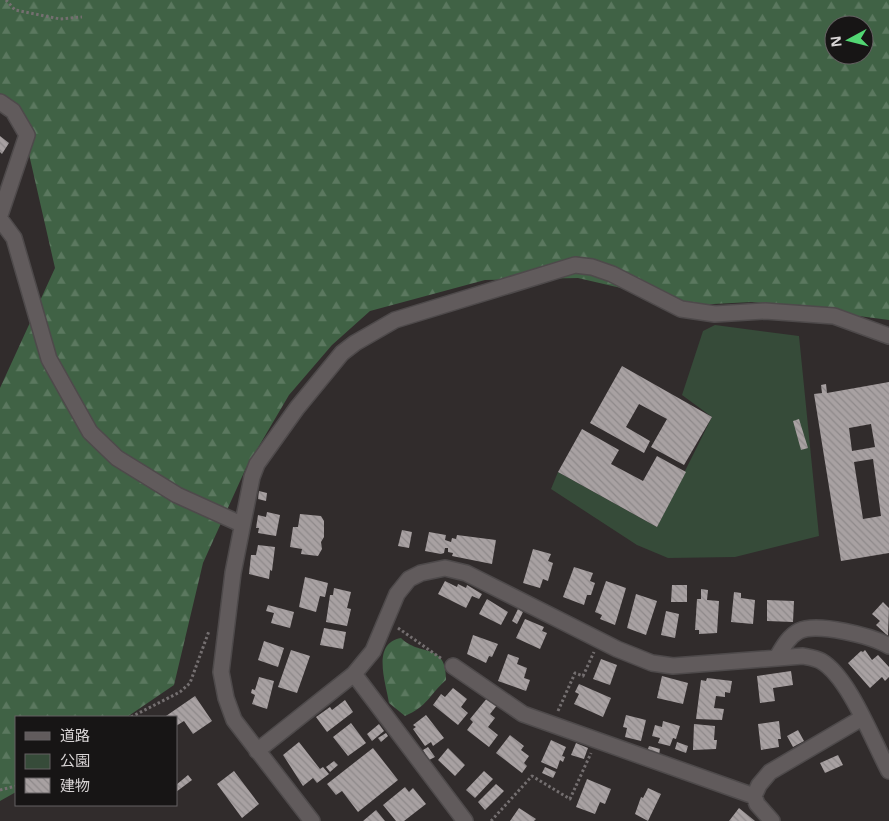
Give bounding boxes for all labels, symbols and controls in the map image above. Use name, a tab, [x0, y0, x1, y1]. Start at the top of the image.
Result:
north arrow	[824, 15, 874, 65]
text: N	[825, 35, 846, 48]
legend	[15, 716, 178, 806]
text: 道路	[60, 725, 90, 745]
text: 公園	[60, 750, 90, 770]
text: 建物	[60, 775, 90, 795]

